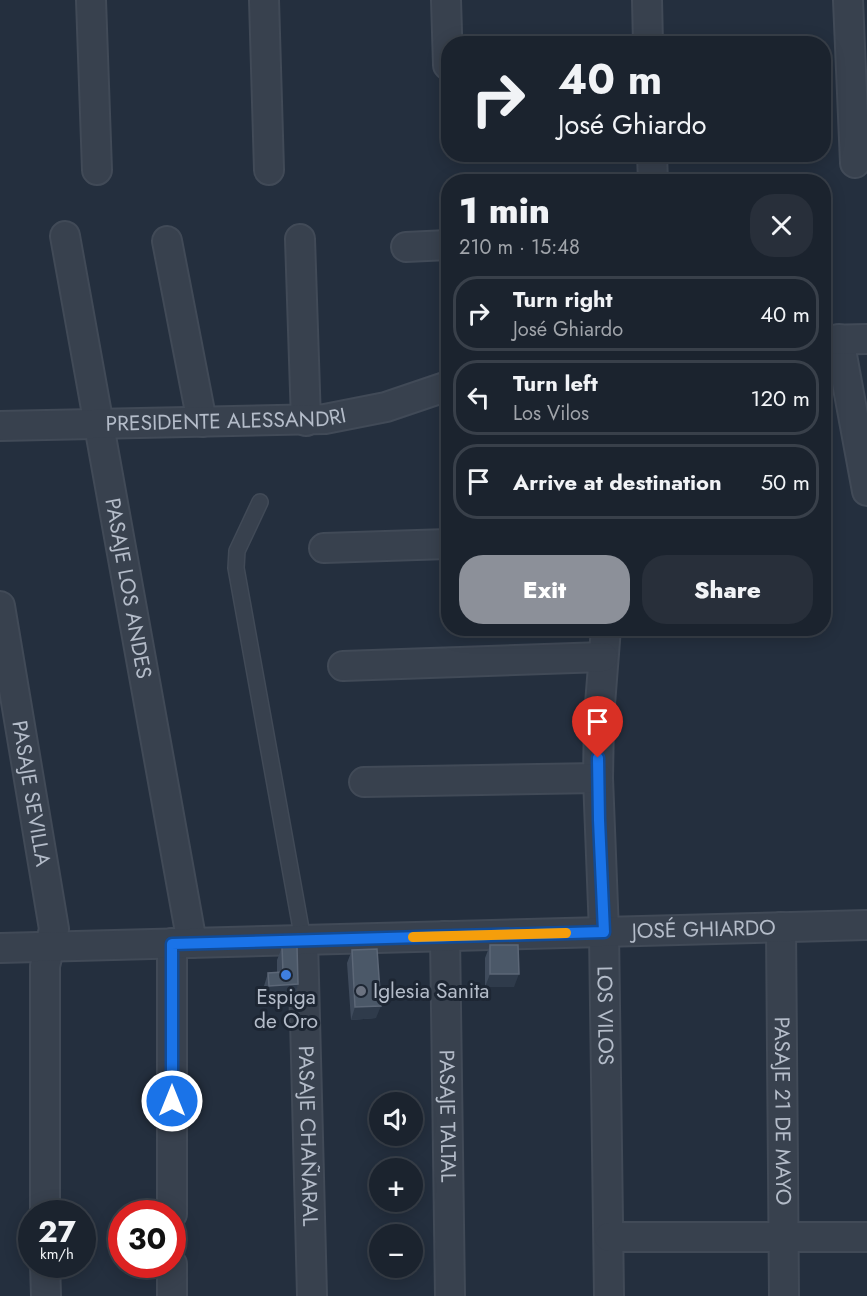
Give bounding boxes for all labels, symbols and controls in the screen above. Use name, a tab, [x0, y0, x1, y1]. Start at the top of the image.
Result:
text: 40 m	[558, 49, 662, 110]
icon: right	[459, 60, 537, 138]
text: José Ghiardo	[558, 105, 707, 144]
text: 1 min	[459, 184, 550, 236]
button: close	[750, 194, 813, 257]
text: 210 m · 15:48	[459, 233, 580, 262]
text: Turn right	[513, 283, 613, 315]
icon: right	[462, 297, 495, 330]
text: 40 m	[760, 298, 810, 330]
text: José Ghiardo	[513, 315, 623, 344]
text: Turn left	[513, 367, 598, 399]
icon: left	[462, 381, 495, 414]
text: 120 m	[751, 382, 810, 414]
text: Los Vilos	[513, 399, 589, 428]
street label: PRESIDENTE ALESSANDRI	[105, 400, 349, 439]
icon: arrive	[462, 465, 495, 498]
text: Arrive at destination	[513, 466, 722, 498]
text: 50 m	[761, 466, 810, 498]
street label: PASAJE LOS ANDES	[97, 496, 159, 681]
button: Exit	[459, 555, 630, 624]
button: Share	[642, 555, 813, 624]
pin	[572, 696, 623, 758]
icon: arrive	[581, 705, 614, 738]
street label: PASAJE SEVILLA	[4, 718, 58, 869]
street label: JOSÉ GHIARDO	[628, 912, 776, 946]
street label: LOS VILOS	[589, 966, 621, 1065]
marker: Espiga de Oro	[279, 968, 293, 982]
place label: Iglesia Sanita	[373, 976, 489, 1006]
place label: Espiga de Oro	[254, 982, 318, 1036]
marker: Iglesia Sanita	[354, 984, 368, 998]
street label: PASAJE 21 DE MAYO	[767, 1016, 798, 1206]
street label: PASAJE CHAÑARAL	[291, 1045, 325, 1227]
street label: PASAJE TALTAL	[432, 1049, 463, 1183]
position arrow	[140, 1069, 204, 1133]
map controls	[369, 1092, 423, 1278]
button: sound	[369, 1092, 423, 1146]
button: +	[369, 1158, 423, 1212]
speed limit sign: 30	[108, 1200, 186, 1278]
text: 27	[38, 1210, 76, 1253]
button: −	[369, 1224, 423, 1278]
text: km/h	[40, 1243, 74, 1265]

